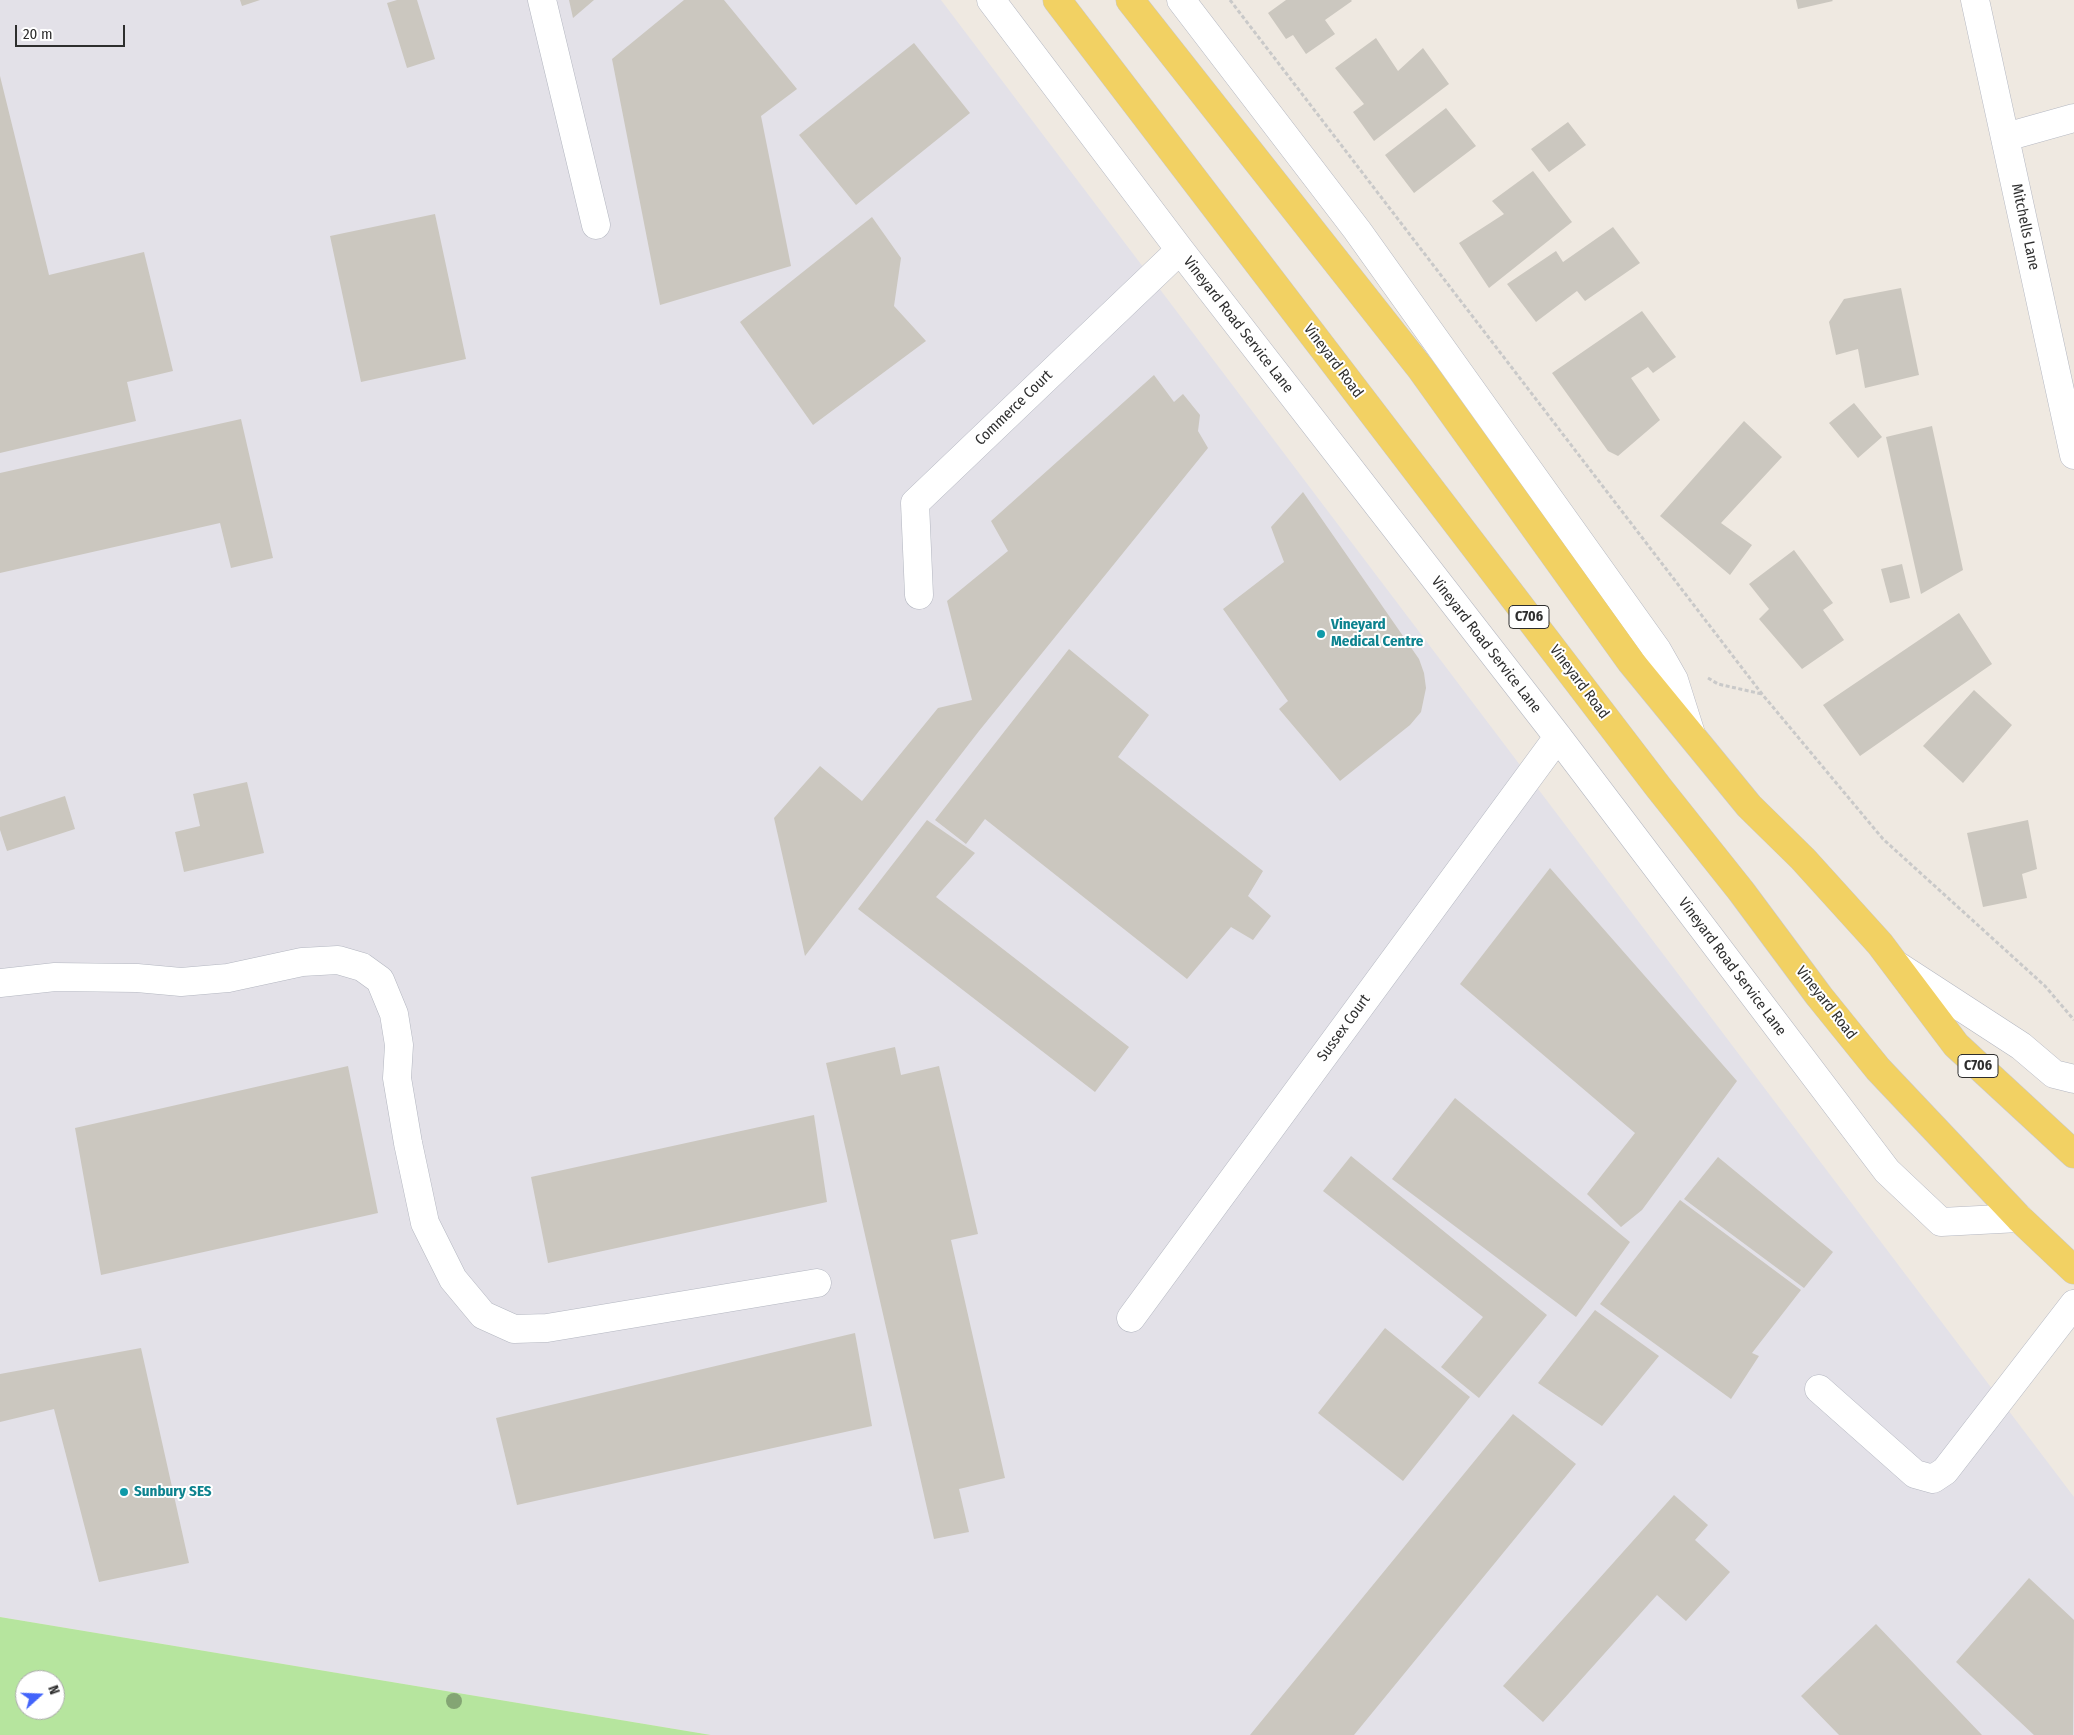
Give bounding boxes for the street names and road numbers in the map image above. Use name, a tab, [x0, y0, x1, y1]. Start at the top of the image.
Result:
street label: Mitchells Lane	[2007, 182, 2043, 272]
street label: Vineyard Road Service Lane	[1179, 253, 1297, 397]
street label: Vineyard Road	[1299, 320, 1367, 402]
street label: Commerce Court	[972, 367, 1056, 449]
street label: Vineyard Road Service Lane	[1427, 573, 1545, 717]
road number: C706	[1509, 606, 1549, 628]
street label: Vineyard Road	[1545, 641, 1613, 723]
street label: Vineyard Road Service Lane	[1674, 894, 1790, 1040]
street label: Vineyard Road	[1792, 963, 1860, 1043]
street label: Sussex Court	[1314, 991, 1374, 1065]
road number: C706	[1958, 1054, 1998, 1078]

